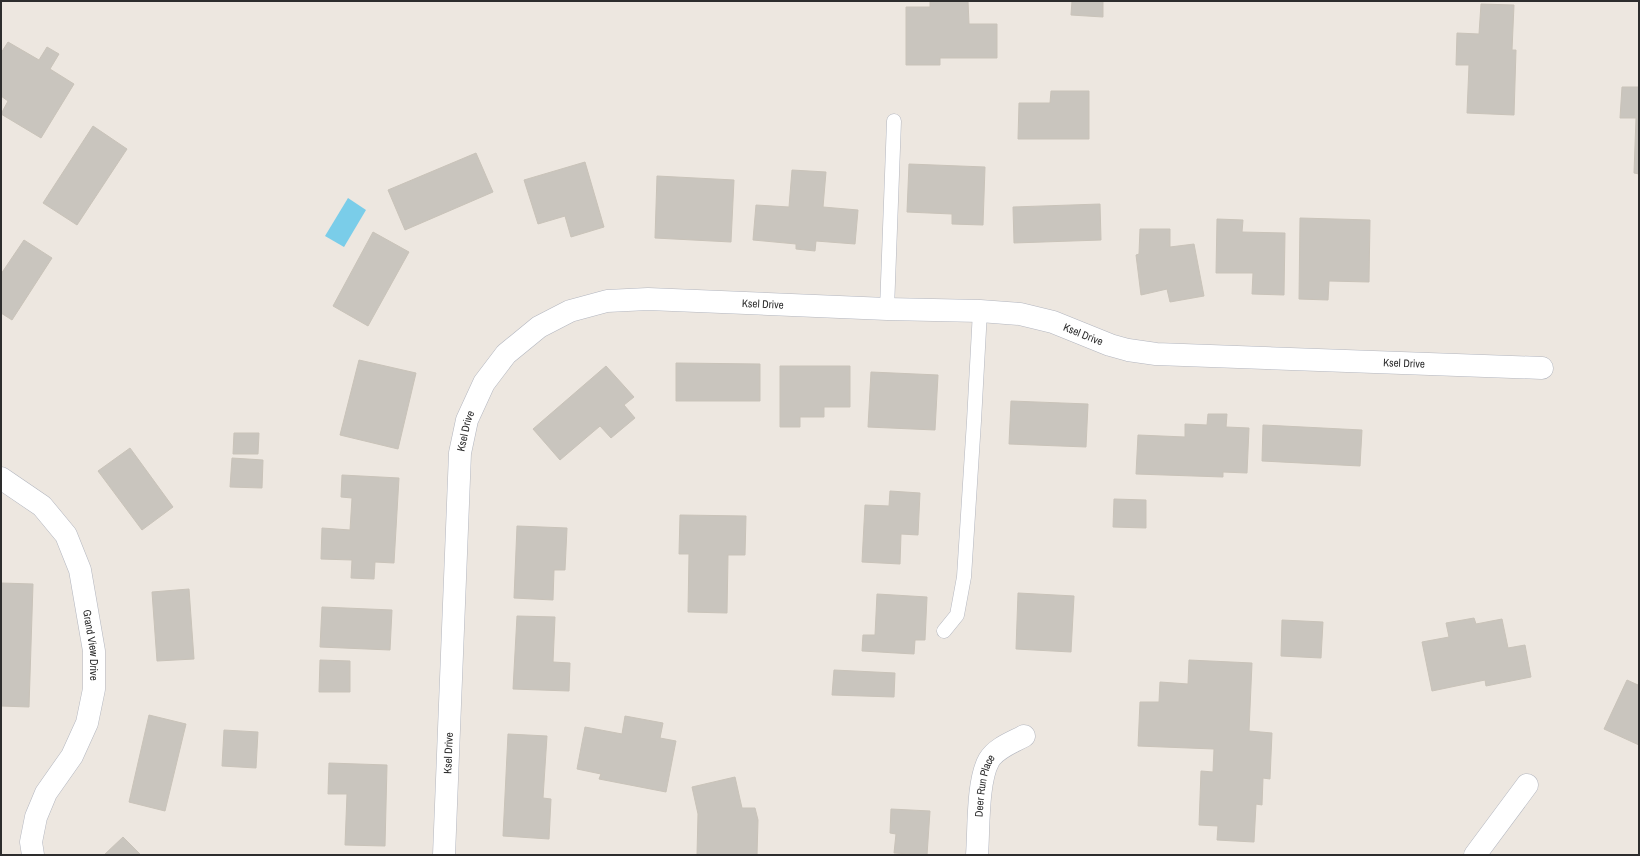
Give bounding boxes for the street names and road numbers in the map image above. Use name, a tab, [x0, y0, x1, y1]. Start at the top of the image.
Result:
street label: Ksel Drive	[742, 296, 784, 312]
street label: Ksel Drive	[1061, 320, 1105, 349]
street label: Ksel Drive	[1383, 355, 1425, 371]
street label: Ksel Drive	[454, 408, 477, 453]
street label: Grand View Drive	[80, 608, 101, 681]
street label: Ksel Drive	[440, 732, 456, 774]
street label: Deer Run Place	[972, 751, 998, 817]

